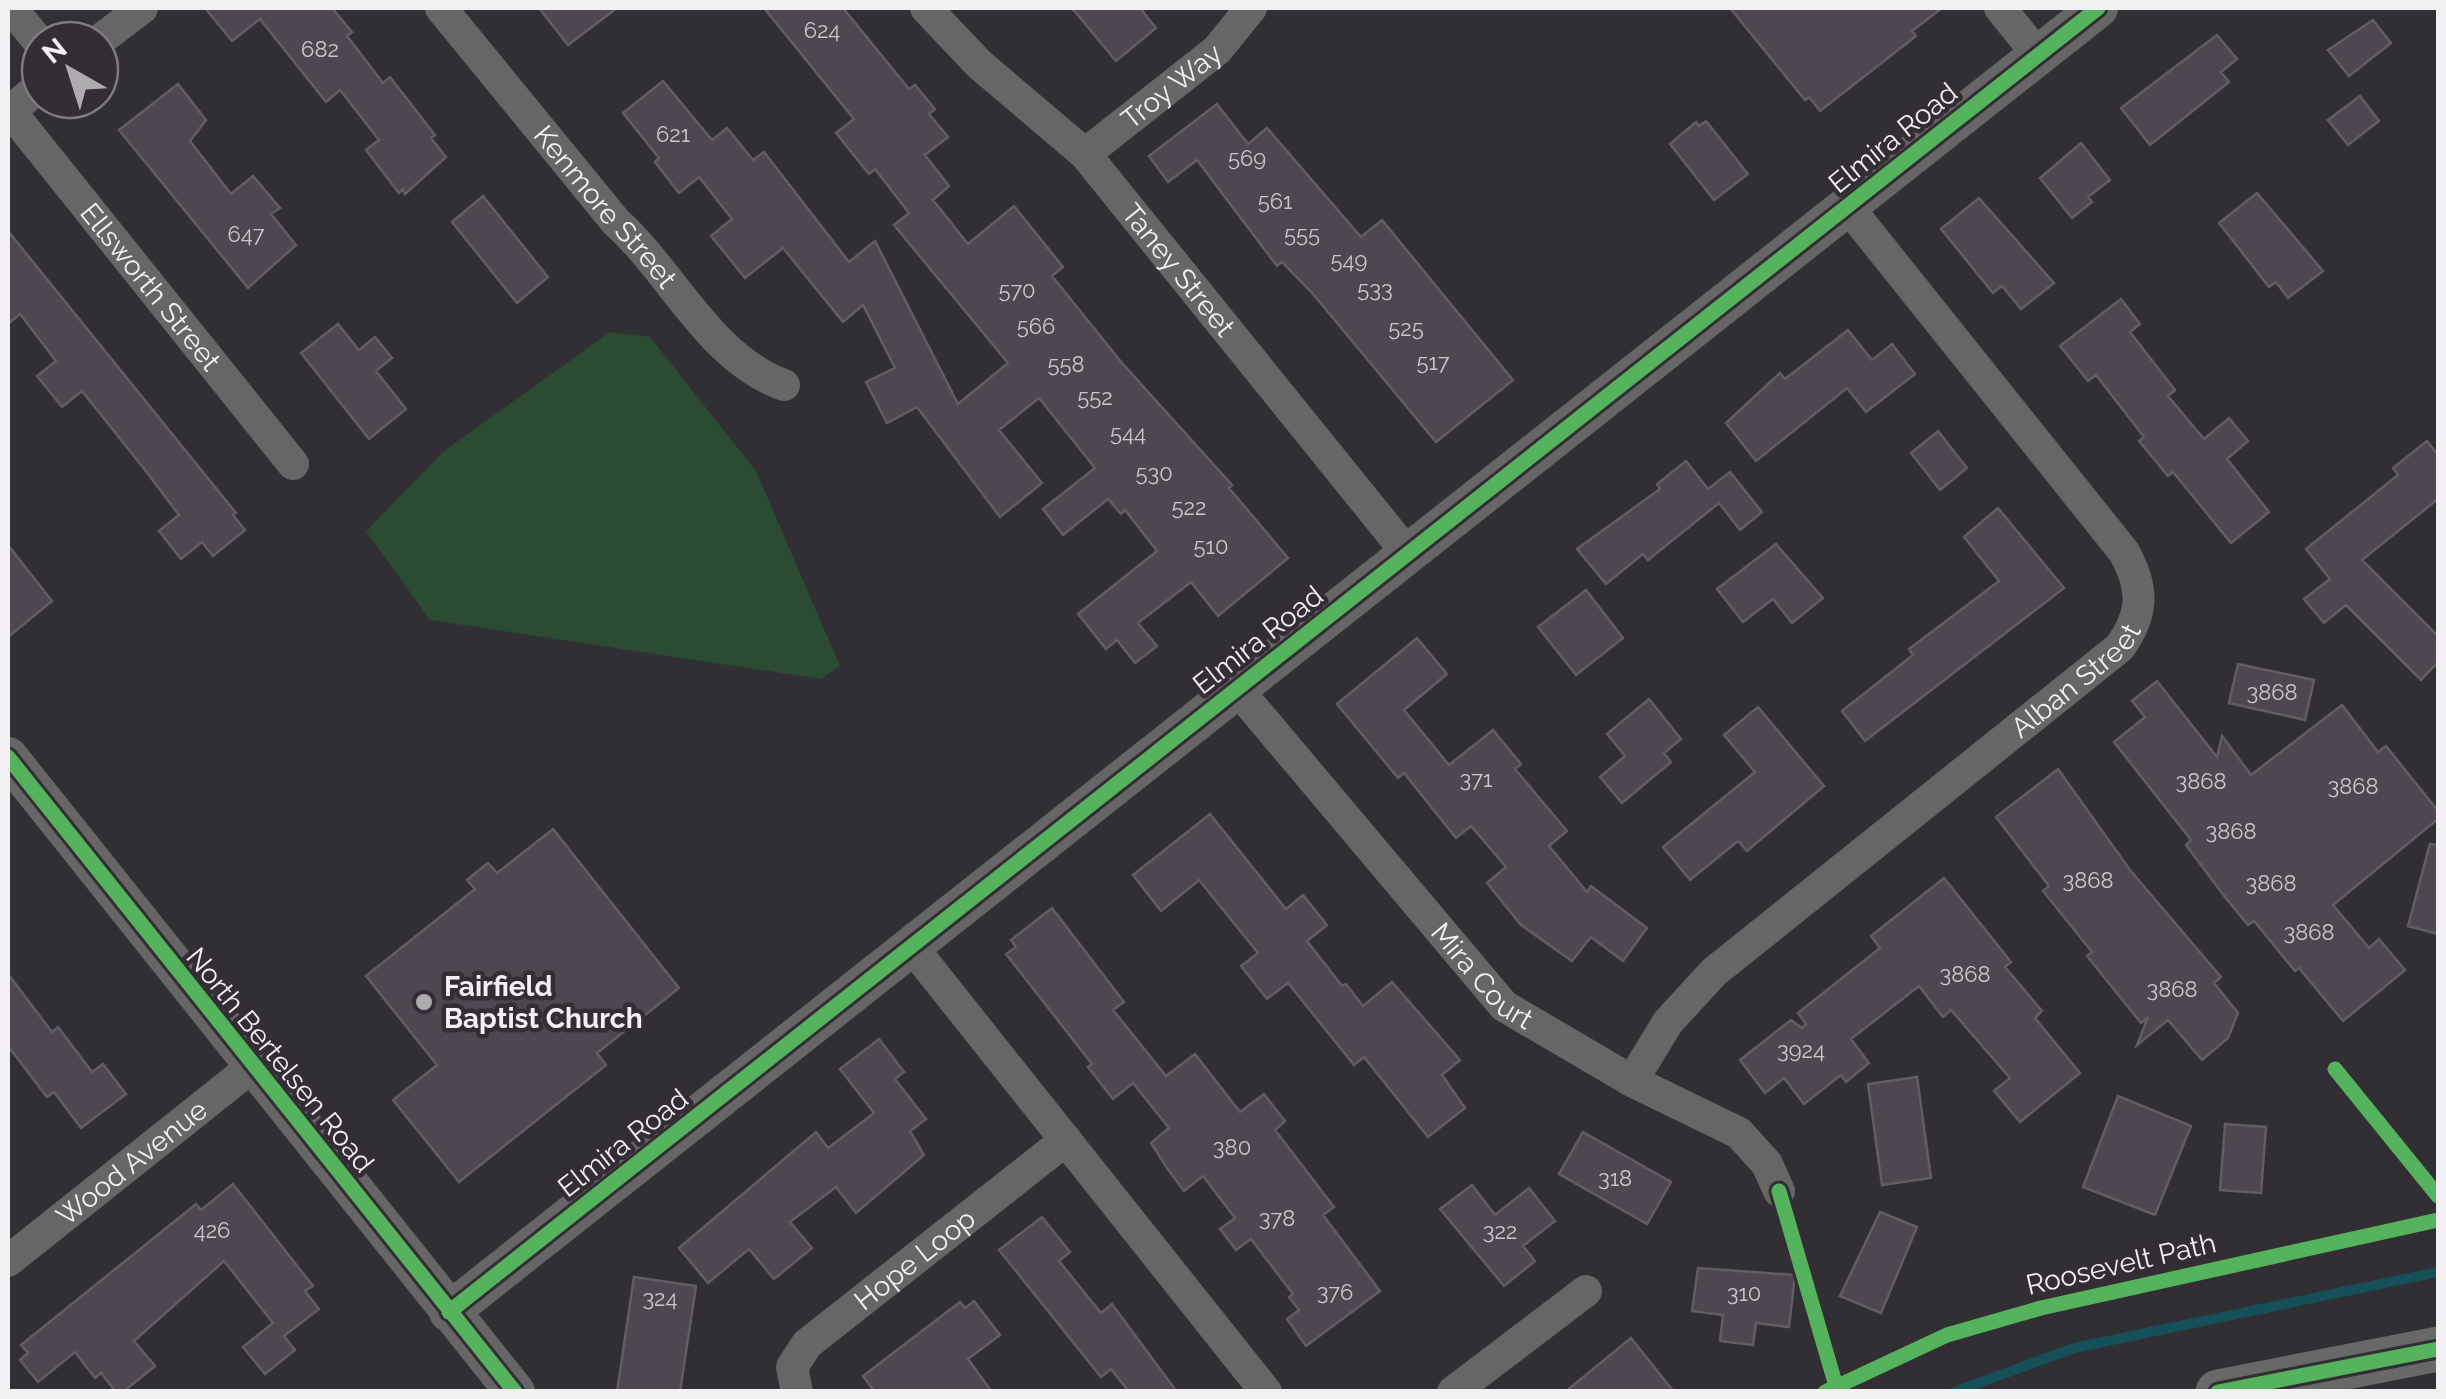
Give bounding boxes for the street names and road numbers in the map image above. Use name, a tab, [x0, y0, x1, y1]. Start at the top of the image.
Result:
street label: Troy Way	[1115, 36, 1228, 136]
street label: Elmira Road	[1822, 76, 1964, 200]
street label: Kenmore Street	[527, 119, 684, 295]
street label: Ellsworth Street	[74, 196, 228, 377]
street label: Taney Street	[1115, 197, 1242, 343]
street label: Elmira Road	[1186, 579, 1330, 701]
street label: Alban Street	[2004, 617, 2148, 744]
street label: Mira Court	[1425, 916, 1539, 1036]
street label: North Bertelsen Road	[179, 941, 381, 1179]
street label: Elmira Road	[551, 1082, 695, 1204]
street label: Wood Avenue	[50, 1093, 213, 1232]
street label: Hope Loop	[848, 1202, 982, 1317]
street label: Roosevelt Path	[2023, 1226, 2219, 1302]

